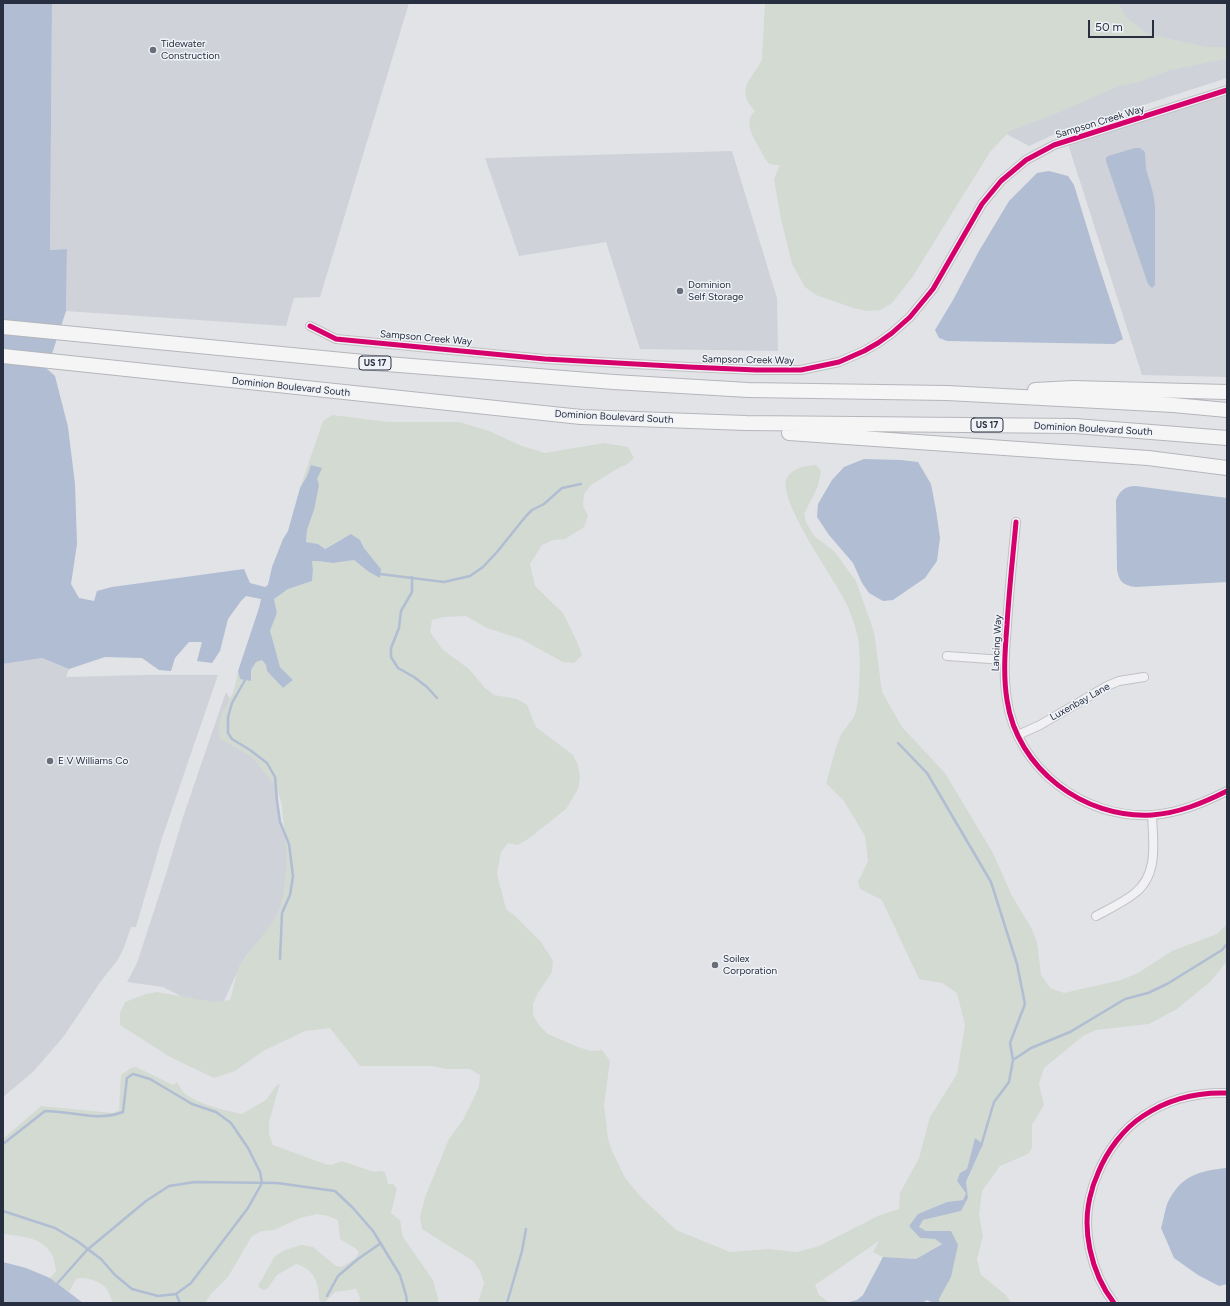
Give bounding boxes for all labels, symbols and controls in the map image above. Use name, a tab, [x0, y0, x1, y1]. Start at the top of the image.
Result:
scale bar	[1090, 12, 1156, 38]
text: 50 m	[1095, 20, 1123, 34]
place label: Tidewater Construction	[161, 38, 220, 62]
marker: Tidewater Construction	[148, 45, 158, 55]
street label: Sampson Creek Way	[1054, 103, 1146, 141]
place label: Dominion Self Storage	[688, 279, 743, 302]
marker: Dominion Self Storage	[675, 286, 685, 296]
street label: Sampson Creek Way	[379, 328, 473, 348]
street label: Sampson Creek Way	[702, 353, 794, 367]
road number: US 17	[359, 356, 391, 370]
street label: Dominion Boulevard South	[231, 375, 351, 399]
street label: Dominion Boulevard South	[554, 408, 674, 426]
road number: US 17	[971, 418, 1003, 432]
street label: Dominion Boulevard South	[1033, 420, 1153, 438]
street label: Lancing Way	[990, 614, 1004, 672]
street label: Luxenbay Lane	[1048, 681, 1112, 723]
place label: E V Williams Co	[58, 755, 128, 767]
marker: E V Williams Co	[45, 756, 55, 766]
place label: Soilex Corporation	[723, 953, 777, 976]
marker: Soilex Corporation	[710, 960, 720, 970]

